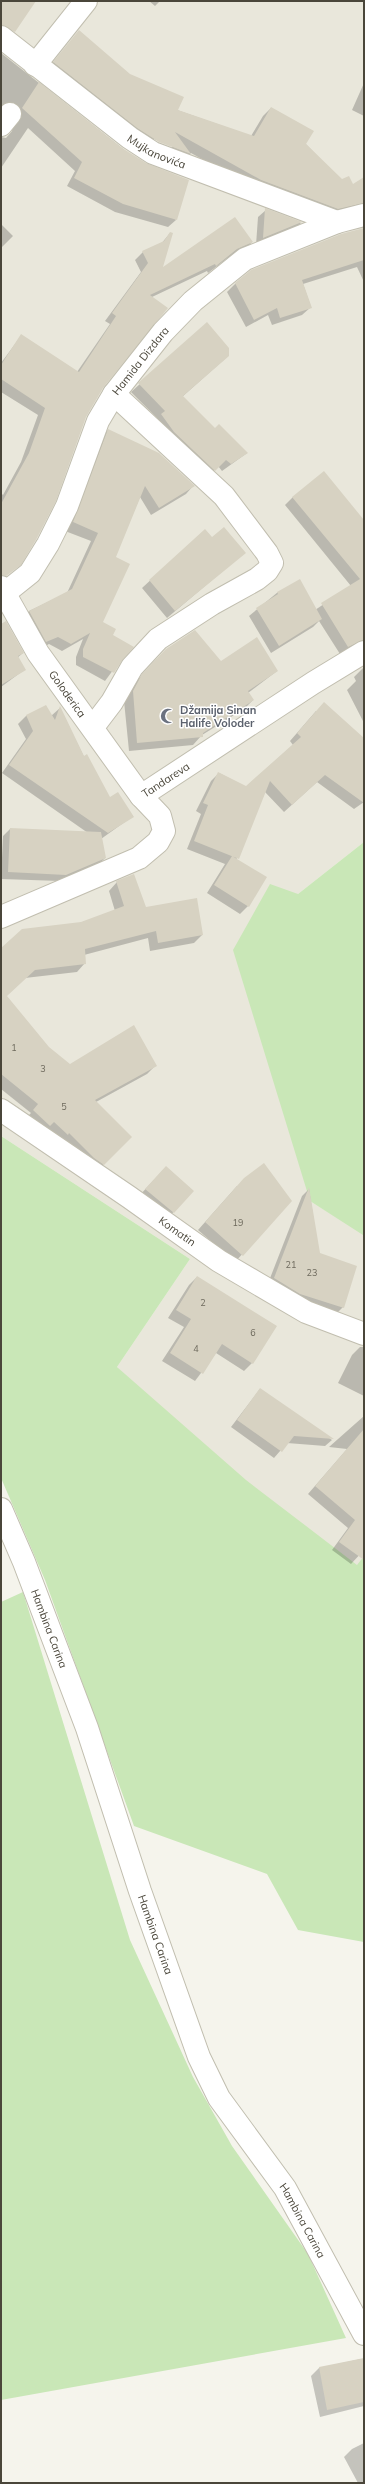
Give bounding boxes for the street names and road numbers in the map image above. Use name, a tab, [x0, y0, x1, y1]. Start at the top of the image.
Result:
street label: Mujkanovića	[125, 131, 188, 172]
street label: Hamida Dizdara	[109, 323, 172, 398]
street label: Goloderica	[46, 668, 89, 720]
street label: Tandareva	[139, 759, 192, 801]
street label: Komatin	[156, 1213, 199, 1249]
street label: Hambina Carina	[28, 1587, 71, 1670]
street label: Hambina Carina	[135, 1893, 176, 1976]
street label: Hambina Carina	[276, 2180, 329, 2260]

